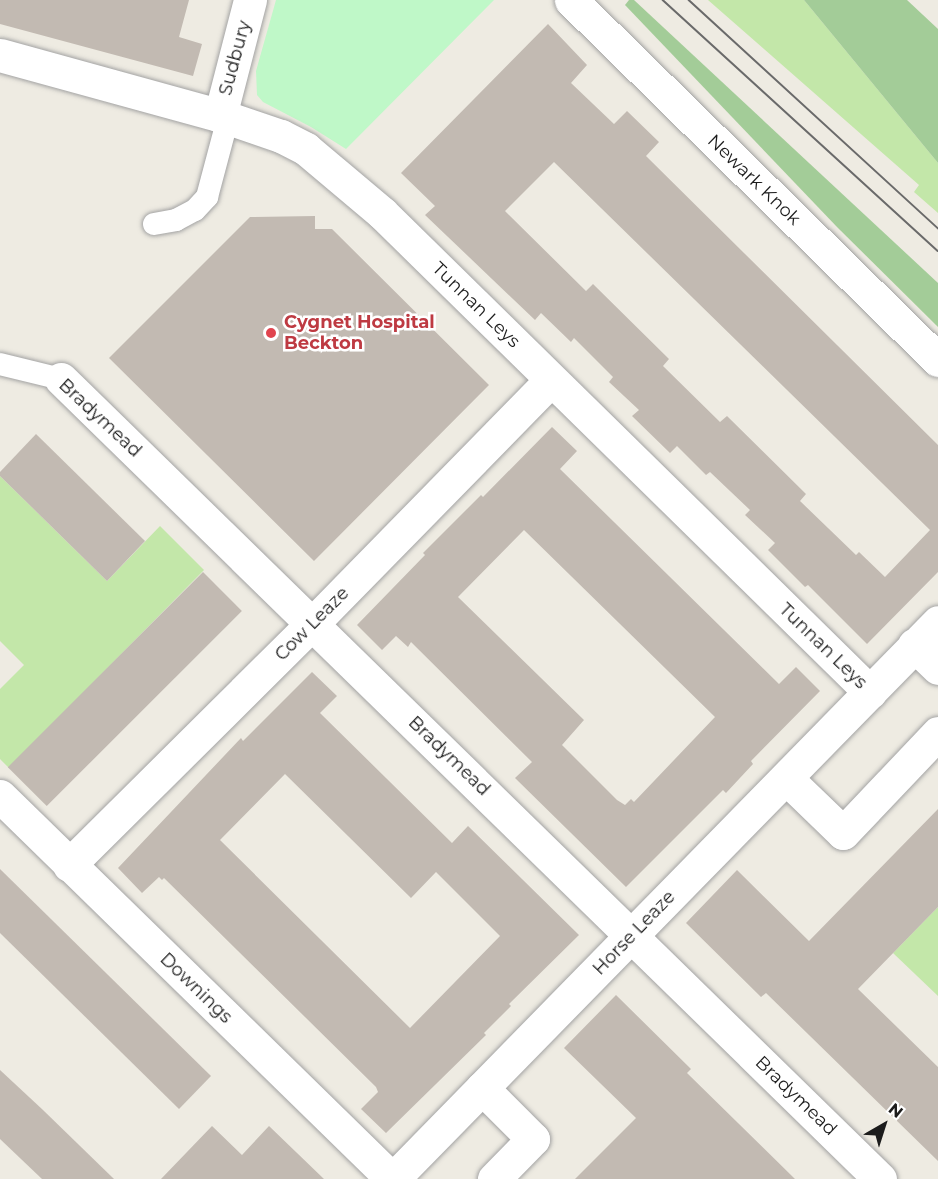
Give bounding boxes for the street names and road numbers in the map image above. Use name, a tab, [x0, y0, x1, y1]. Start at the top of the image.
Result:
street label: Sudbury	[215, 18, 255, 98]
street label: Newark Knok	[703, 130, 805, 230]
street label: Tunnan Leys	[428, 258, 524, 352]
street label: Bradymead	[54, 374, 146, 462]
street label: Cow Leaze	[271, 583, 353, 665]
street label: Tunnan Leys	[775, 599, 871, 693]
street label: Bradymead	[404, 712, 494, 800]
street label: Horse Leaze	[588, 886, 680, 980]
street label: Downings	[155, 948, 237, 1028]
street label: Bradymead	[751, 1052, 841, 1140]

